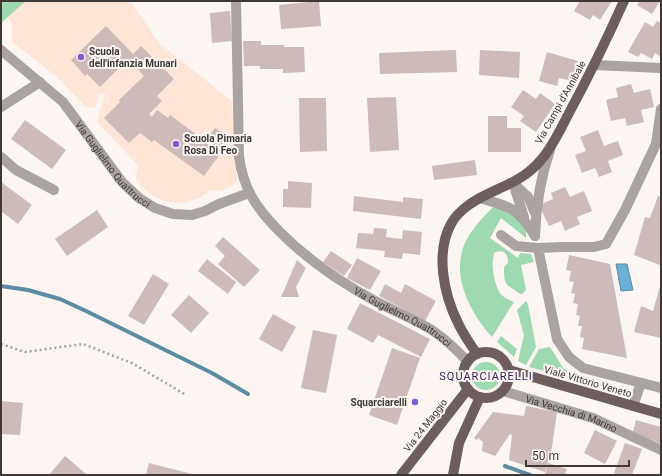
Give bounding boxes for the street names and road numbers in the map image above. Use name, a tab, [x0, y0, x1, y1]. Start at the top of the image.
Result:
street label: Via Campi d'Annibale	[533, 59, 588, 146]
street label: Via Guglielmo Quattrucci	[73, 119, 152, 210]
street label: Via Guglielmo Quattrucci	[352, 285, 454, 349]
street label: Viale Vittorio Veneto	[543, 364, 633, 399]
street label: Via Vecchia di Marino	[524, 393, 619, 435]
street label: Via 24 Maggio	[401, 396, 450, 454]

